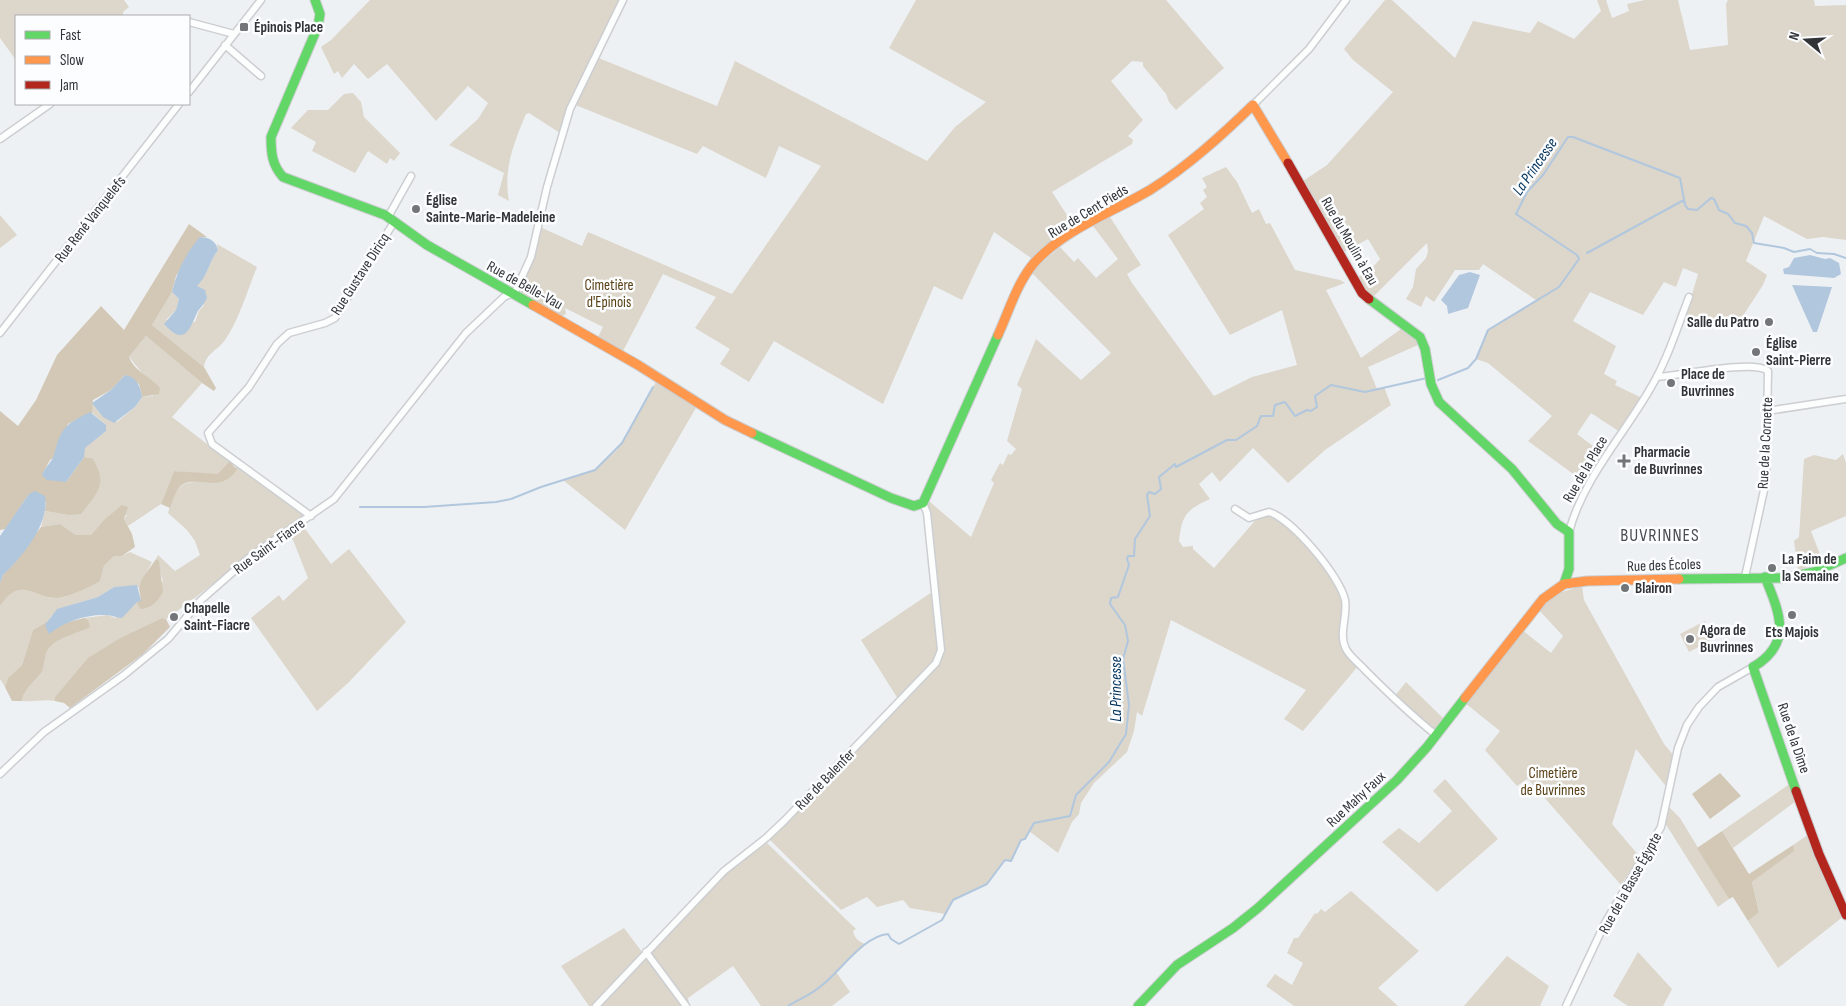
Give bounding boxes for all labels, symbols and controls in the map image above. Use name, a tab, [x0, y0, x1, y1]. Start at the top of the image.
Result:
legend	[15, 15, 190, 105]
north arrow	[1781, 15, 1831, 65]
place label: Épinois Place	[254, 18, 323, 37]
marker: Épinois Place	[238, 21, 250, 33]
text: Fast	[60, 26, 82, 45]
text: N	[1785, 30, 1803, 42]
text: Slow	[60, 51, 84, 70]
text: Jam	[59, 76, 78, 95]
water label: La Princesse	[1509, 135, 1562, 199]
street label: Rue René Vanquelefs	[51, 172, 130, 266]
street label: Rue de Cent Pieds	[1045, 180, 1132, 243]
place label: Église Sainte-Marie-Madeleine	[426, 191, 555, 227]
street label: Rue du Moulin à Eau	[1317, 194, 1382, 289]
marker: Église Sainte-Marie-Madeleine	[410, 203, 422, 215]
street label: Rue Gustave Diricq	[327, 229, 394, 319]
street label: Rue de Belle-Vau	[483, 257, 566, 314]
park label: Cimetière d'Epinois	[584, 276, 634, 312]
place label: Salle du Patro	[1687, 313, 1759, 332]
marker: Salle du Patro	[1763, 316, 1775, 328]
place label: Église Saint-Pierre	[1766, 334, 1831, 370]
marker: Église Saint-Pierre	[1750, 346, 1762, 358]
place label: Place de Buvrinnes	[1681, 365, 1734, 401]
marker: Place de Buvrinnes	[1665, 377, 1677, 389]
street label: Rue de la Cornette	[1754, 396, 1777, 490]
street label: Rue de la Place	[1559, 432, 1612, 506]
place label: Pharmacie de Buvrinnes	[1634, 443, 1703, 479]
marker: Pharmacie de Buvrinnes	[1618, 455, 1630, 467]
street label: Rue Saint-Fiacre	[230, 514, 309, 579]
district label: BUVRINNES	[1620, 525, 1700, 546]
place label: La Faim de la Semaine	[1782, 550, 1839, 586]
street label: Rue des Écoles	[1627, 555, 1701, 576]
marker: La Faim de la Semaine	[1766, 562, 1778, 574]
place label: Blairon	[1635, 579, 1672, 598]
marker: Blairon	[1619, 582, 1631, 594]
place label: Chapelle Saint-Fiacre	[184, 599, 250, 635]
marker: Ets Majois	[1786, 609, 1798, 621]
marker: Chapelle Saint-Fiacre	[168, 611, 180, 623]
place label: Agora de Buvrinnes	[1699, 621, 1753, 657]
place label: Ets Majois	[1765, 623, 1819, 642]
marker: Agora de Buvrinnes	[1684, 633, 1696, 645]
water label: La Princesse	[1107, 656, 1126, 722]
street label: Rue de la Dîme	[1773, 701, 1814, 776]
street label: Rue de Balenfer	[791, 744, 860, 814]
park label: Cimetière de Buvrinnes	[1521, 764, 1585, 800]
street label: Rue Mahy Faux	[1323, 767, 1390, 832]
street label: Rue de la Basse Égypte	[1595, 829, 1666, 937]

